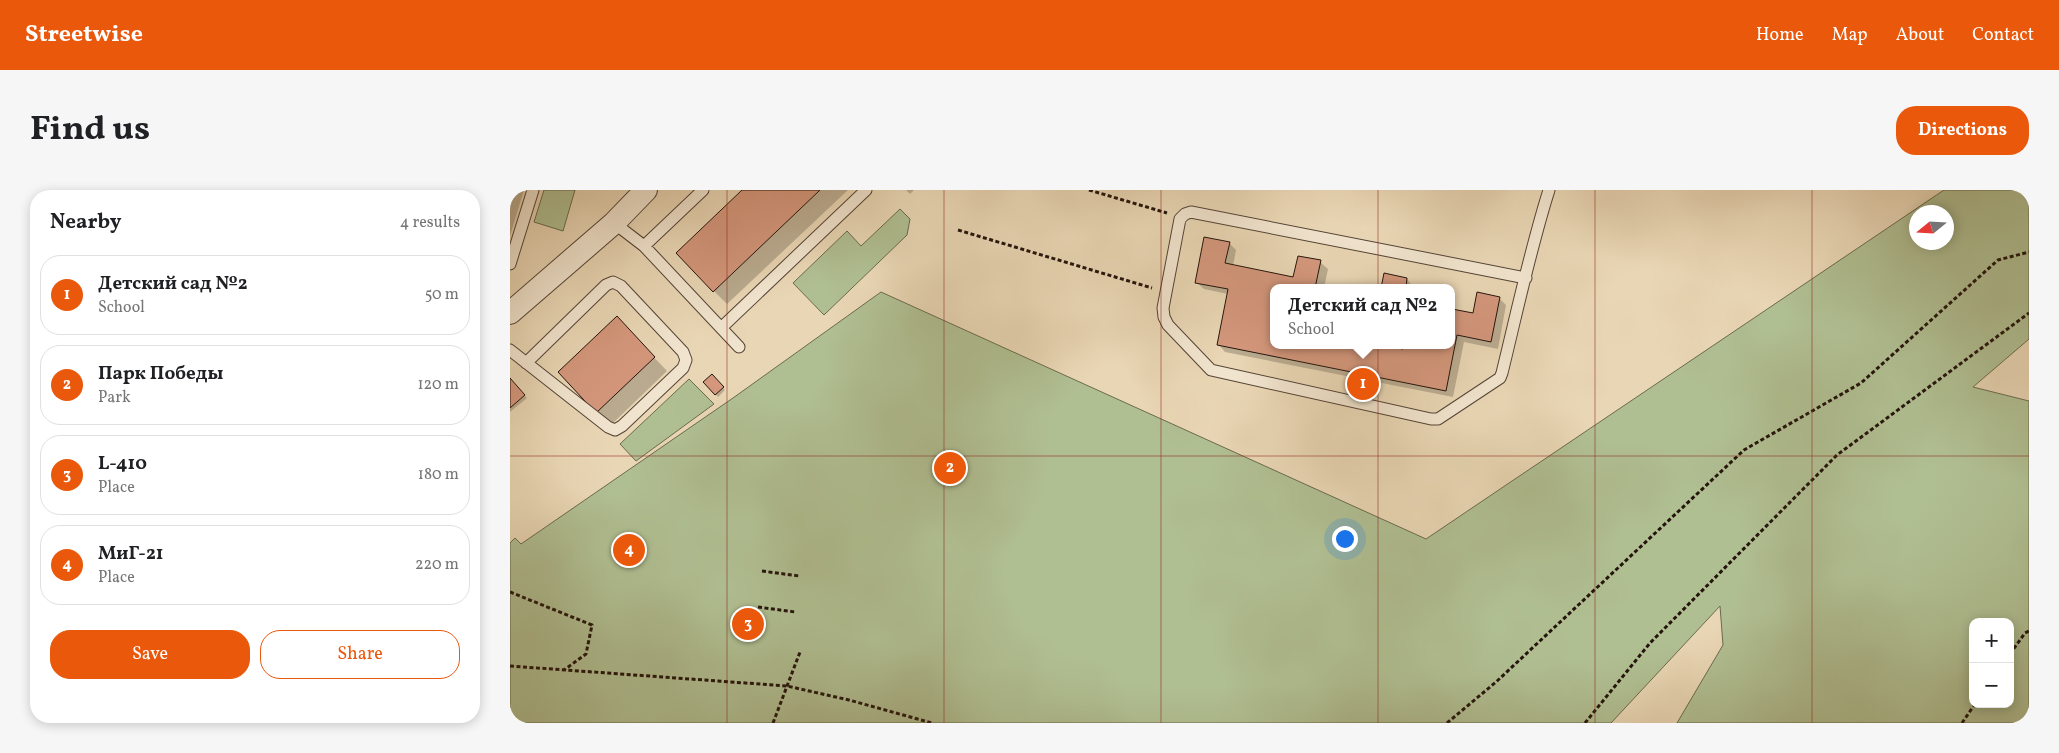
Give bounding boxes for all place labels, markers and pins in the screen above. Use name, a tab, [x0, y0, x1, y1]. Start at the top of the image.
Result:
pin: 1	[1347, 365, 1379, 403]
pin: 2	[934, 449, 966, 487]
pin: 4	[613, 531, 645, 569]
pin: 3	[732, 605, 764, 643]

